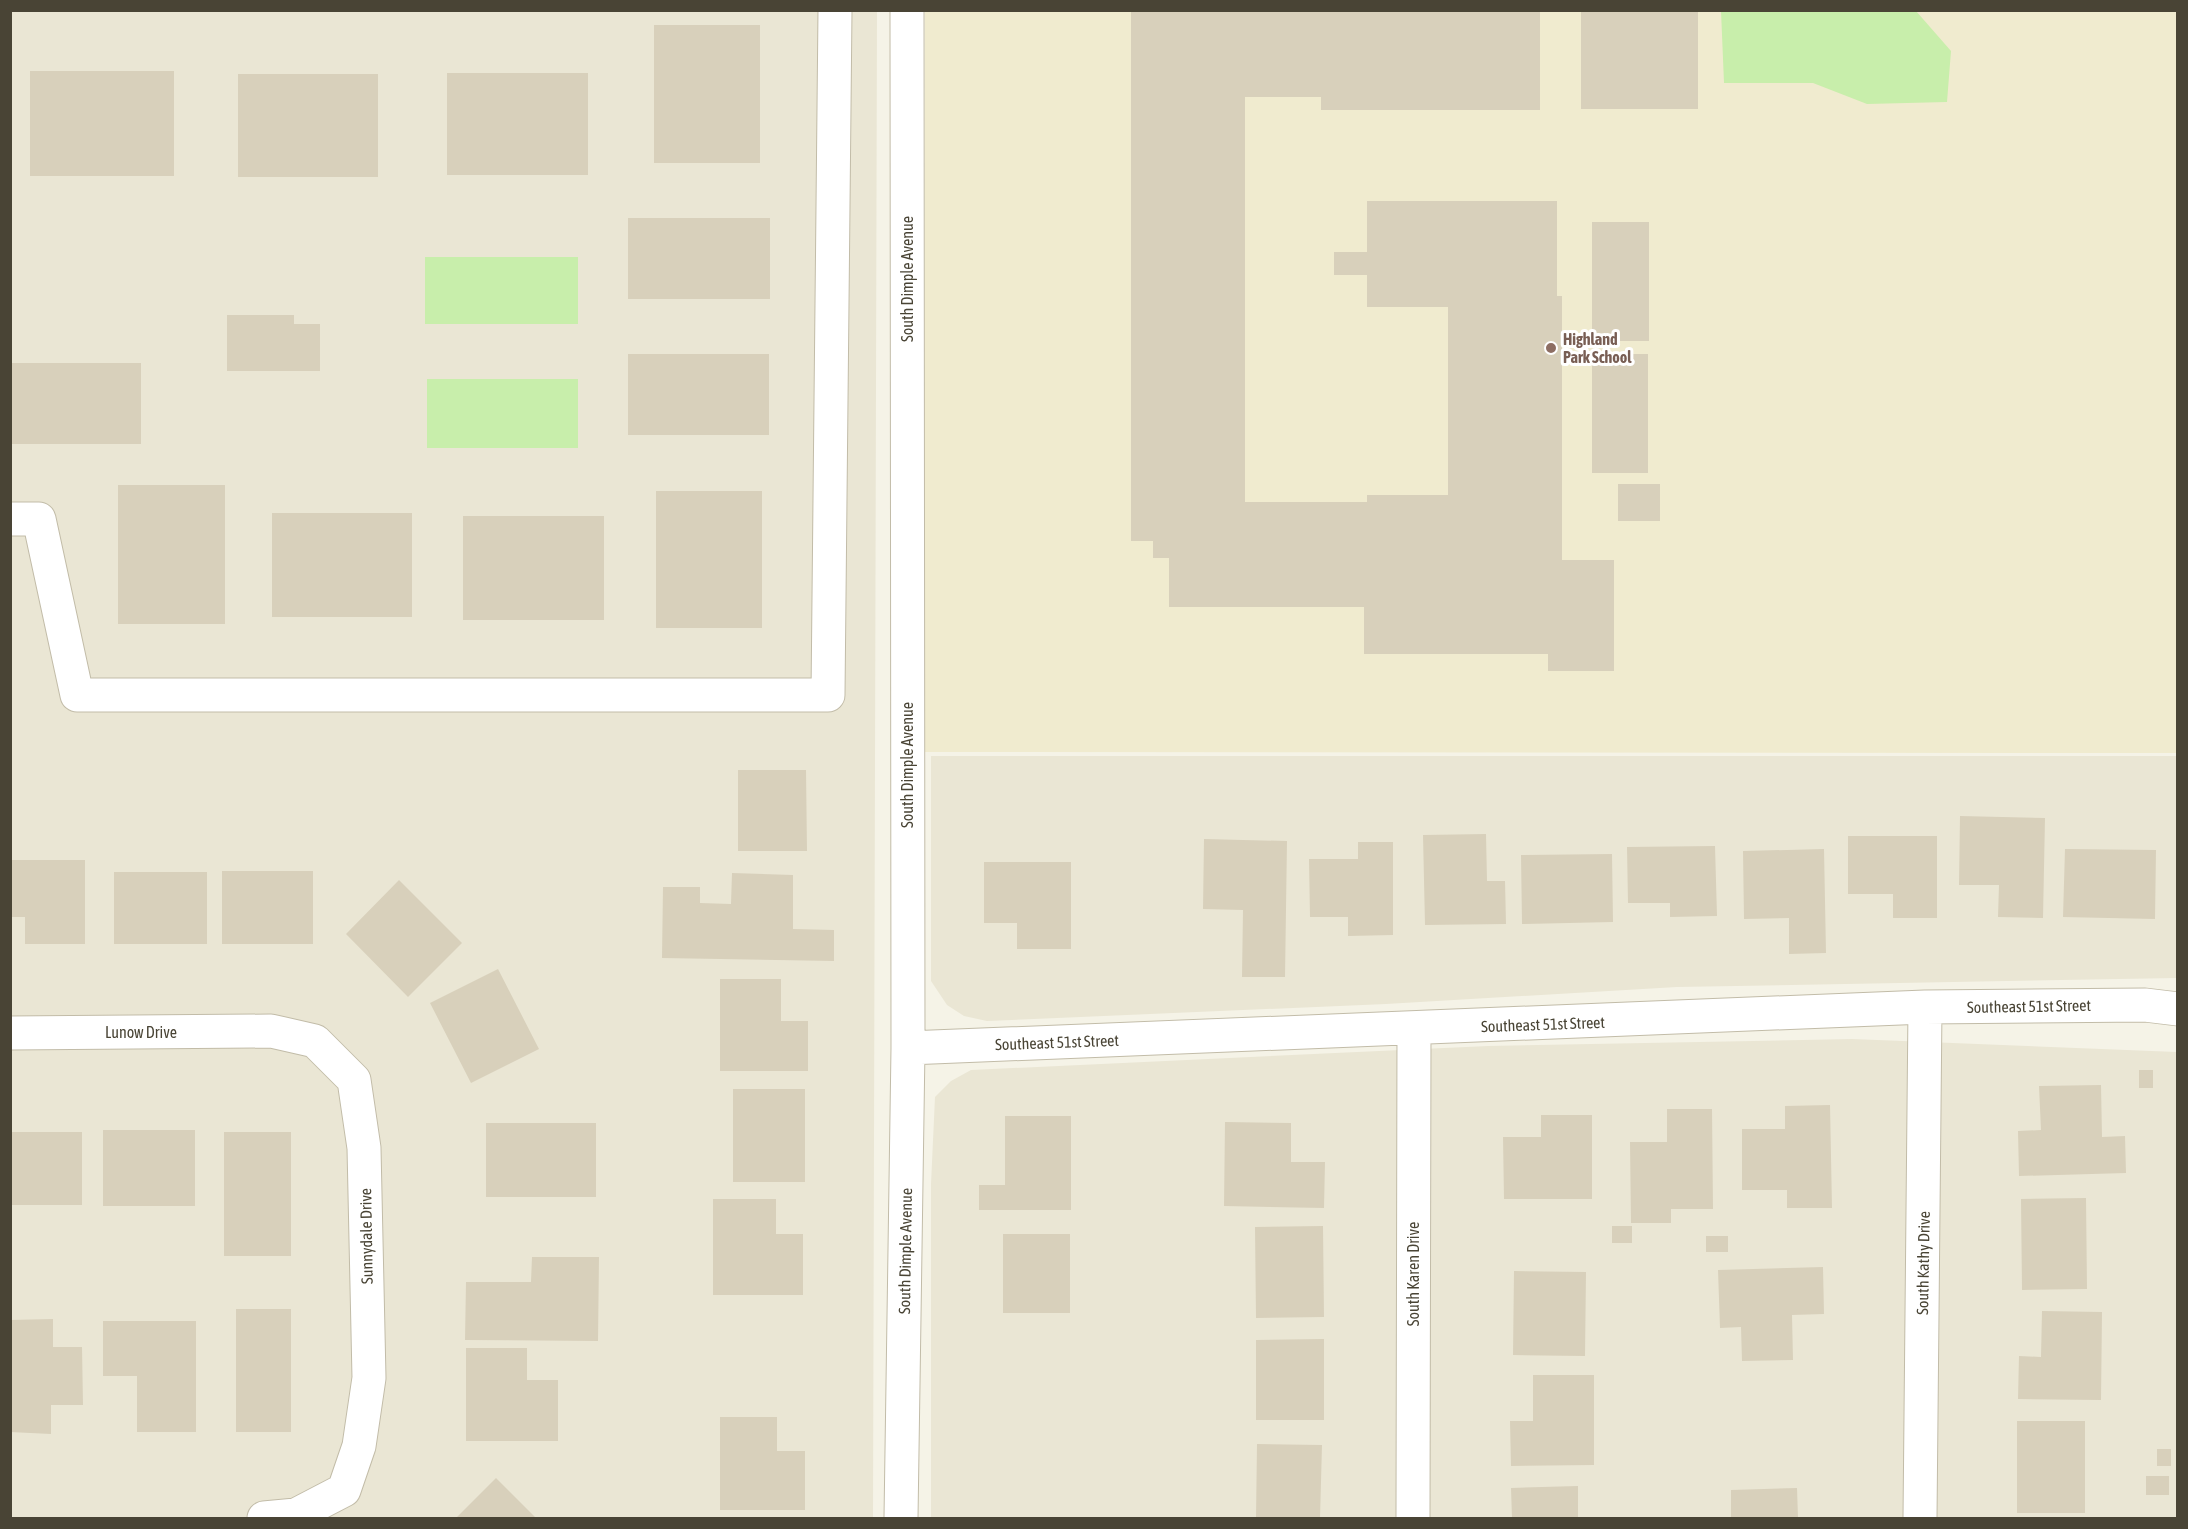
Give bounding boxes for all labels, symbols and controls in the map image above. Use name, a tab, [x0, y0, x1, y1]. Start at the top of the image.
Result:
street label: South Dimple Avenue	[898, 216, 917, 342]
place label: Highland Park School	[1563, 330, 1632, 366]
marker: Highland Park School	[1544, 341, 1558, 355]
street label: South Dimple Avenue	[898, 702, 917, 828]
street label: Southeast 51st Street	[1967, 996, 2092, 1016]
street label: Southeast 51st Street	[1481, 1013, 1606, 1035]
street label: Lunow Drive	[105, 1023, 177, 1041]
street label: Southeast 51st Street	[995, 1031, 1120, 1053]
street label: Sunnydale Drive	[356, 1188, 377, 1284]
street label: South Dimple Avenue	[895, 1188, 916, 1314]
street label: South Kathy Drive	[1913, 1211, 1934, 1315]
street label: South Karen Drive	[1404, 1222, 1422, 1326]

